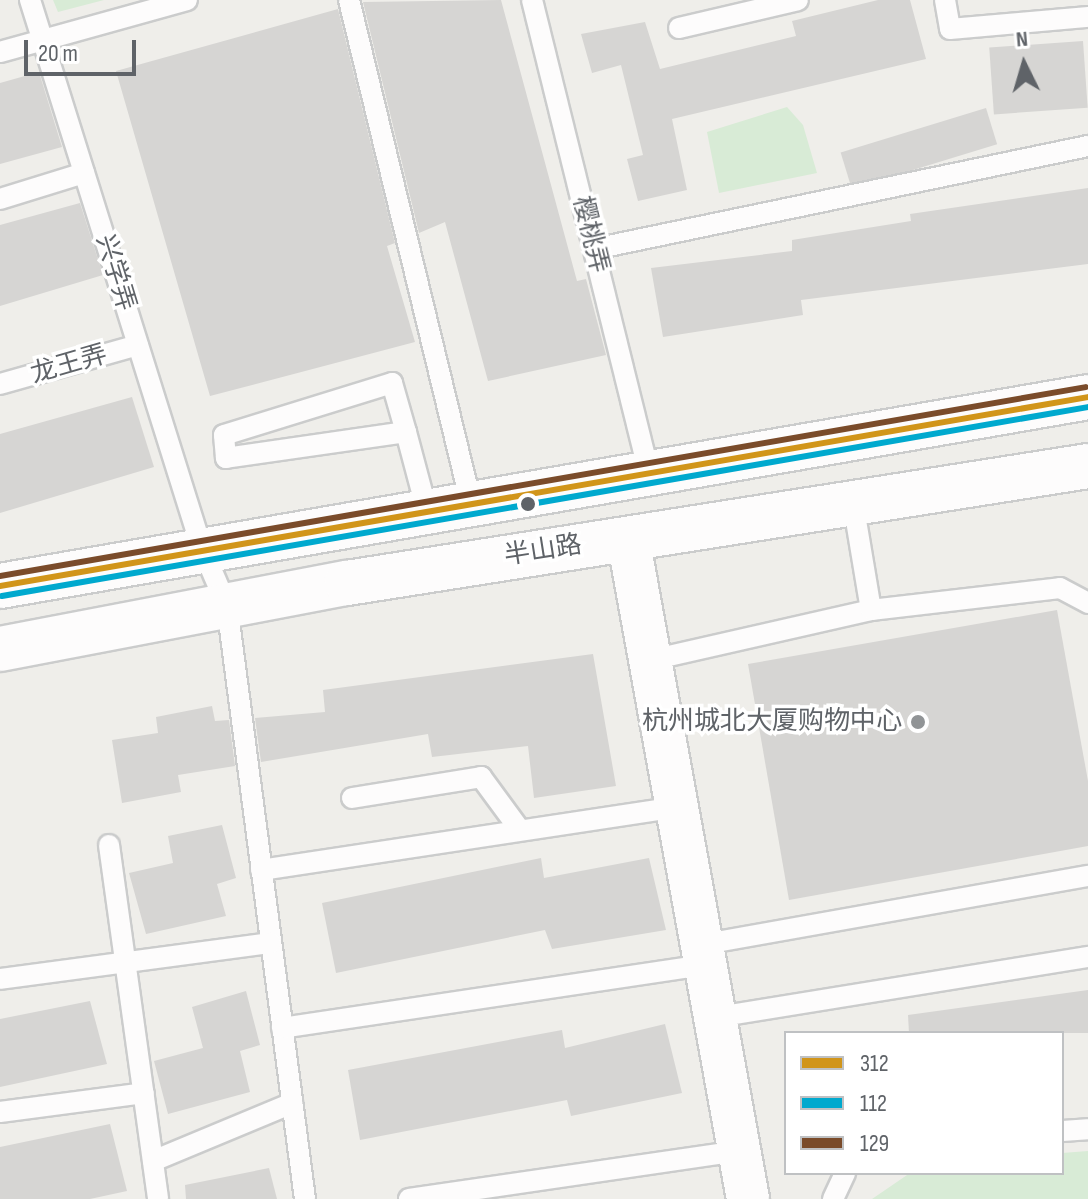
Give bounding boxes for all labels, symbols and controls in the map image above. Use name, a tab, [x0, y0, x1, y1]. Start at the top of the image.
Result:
scale bar	[28, 24, 140, 74]
north arrow	[984, 24, 1064, 104]
text: N	[1015, 26, 1029, 54]
text: 20 m	[38, 39, 78, 68]
street label: 樱桃弄	[565, 193, 615, 277]
street label: 兴学弄	[89, 231, 141, 315]
street label: 龙王弄	[27, 339, 111, 391]
unlabelled marker	[520, 496, 536, 512]
street label: 半山路	[502, 529, 584, 573]
place label: 杭州城北大厦购物中心	[642, 706, 902, 738]
marker: 杭州城北大厦购物中心	[909, 713, 927, 731]
legend	[784, 1031, 1064, 1175]
text: 312	[860, 1049, 889, 1078]
text: 112	[860, 1089, 887, 1118]
text: 129	[860, 1129, 889, 1158]

